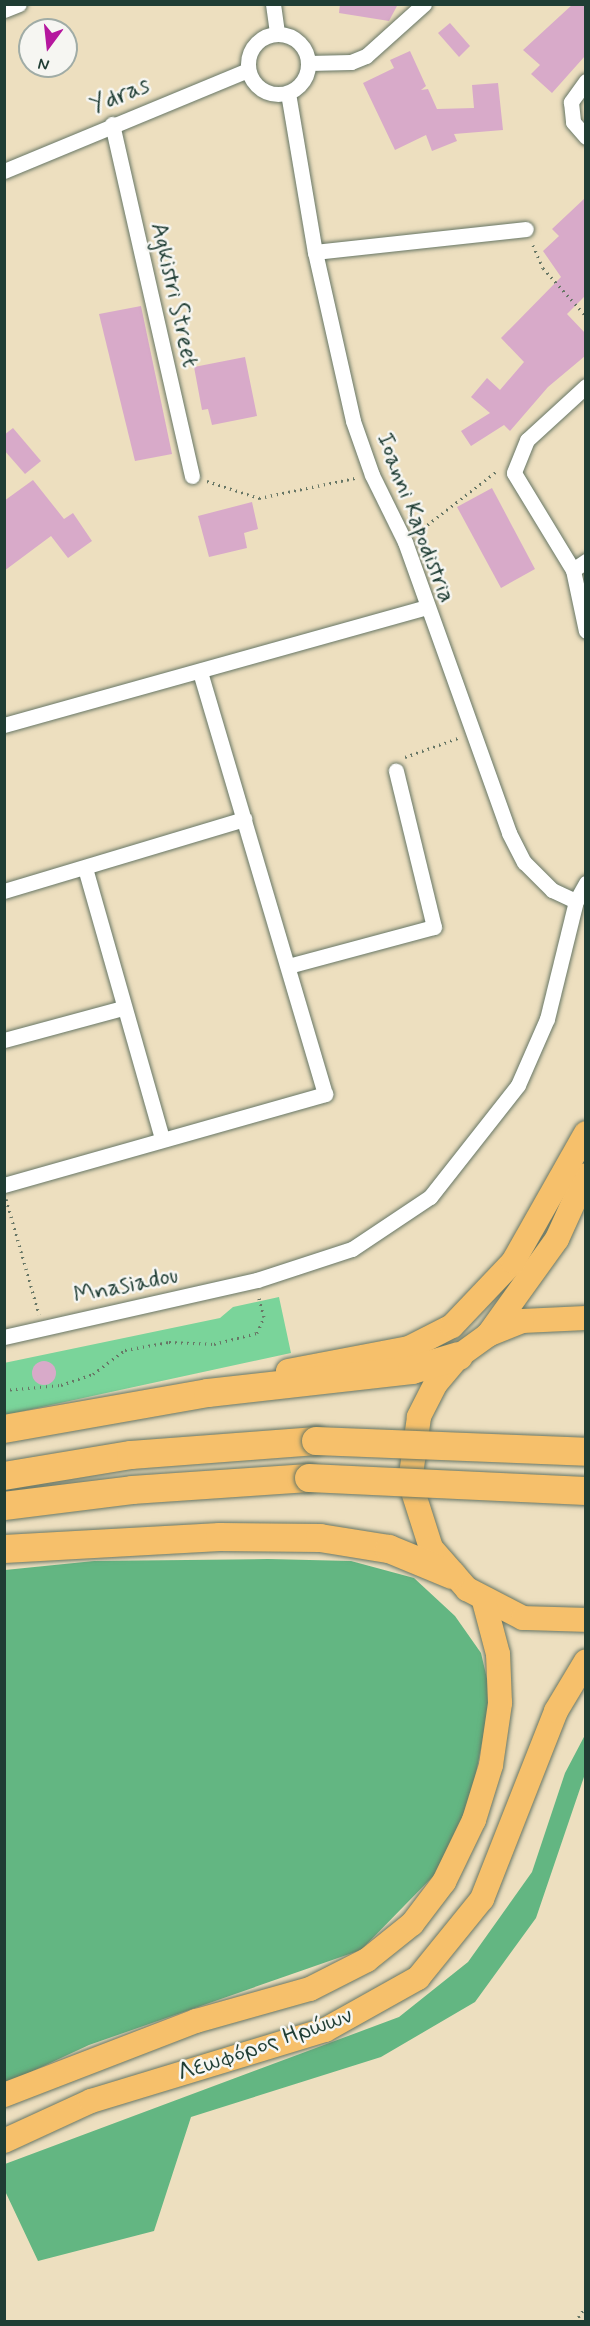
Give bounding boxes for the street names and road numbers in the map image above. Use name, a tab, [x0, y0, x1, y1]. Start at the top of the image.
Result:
street label: Ydras	[86, 71, 154, 121]
street label: Agkistri Street	[143, 218, 205, 372]
street label: Ioanni Kapodistria	[368, 427, 462, 609]
street label: Mnasiadou	[71, 1261, 181, 1311]
street label: Λεωφόρος Ηρώων	[174, 2002, 356, 2088]

